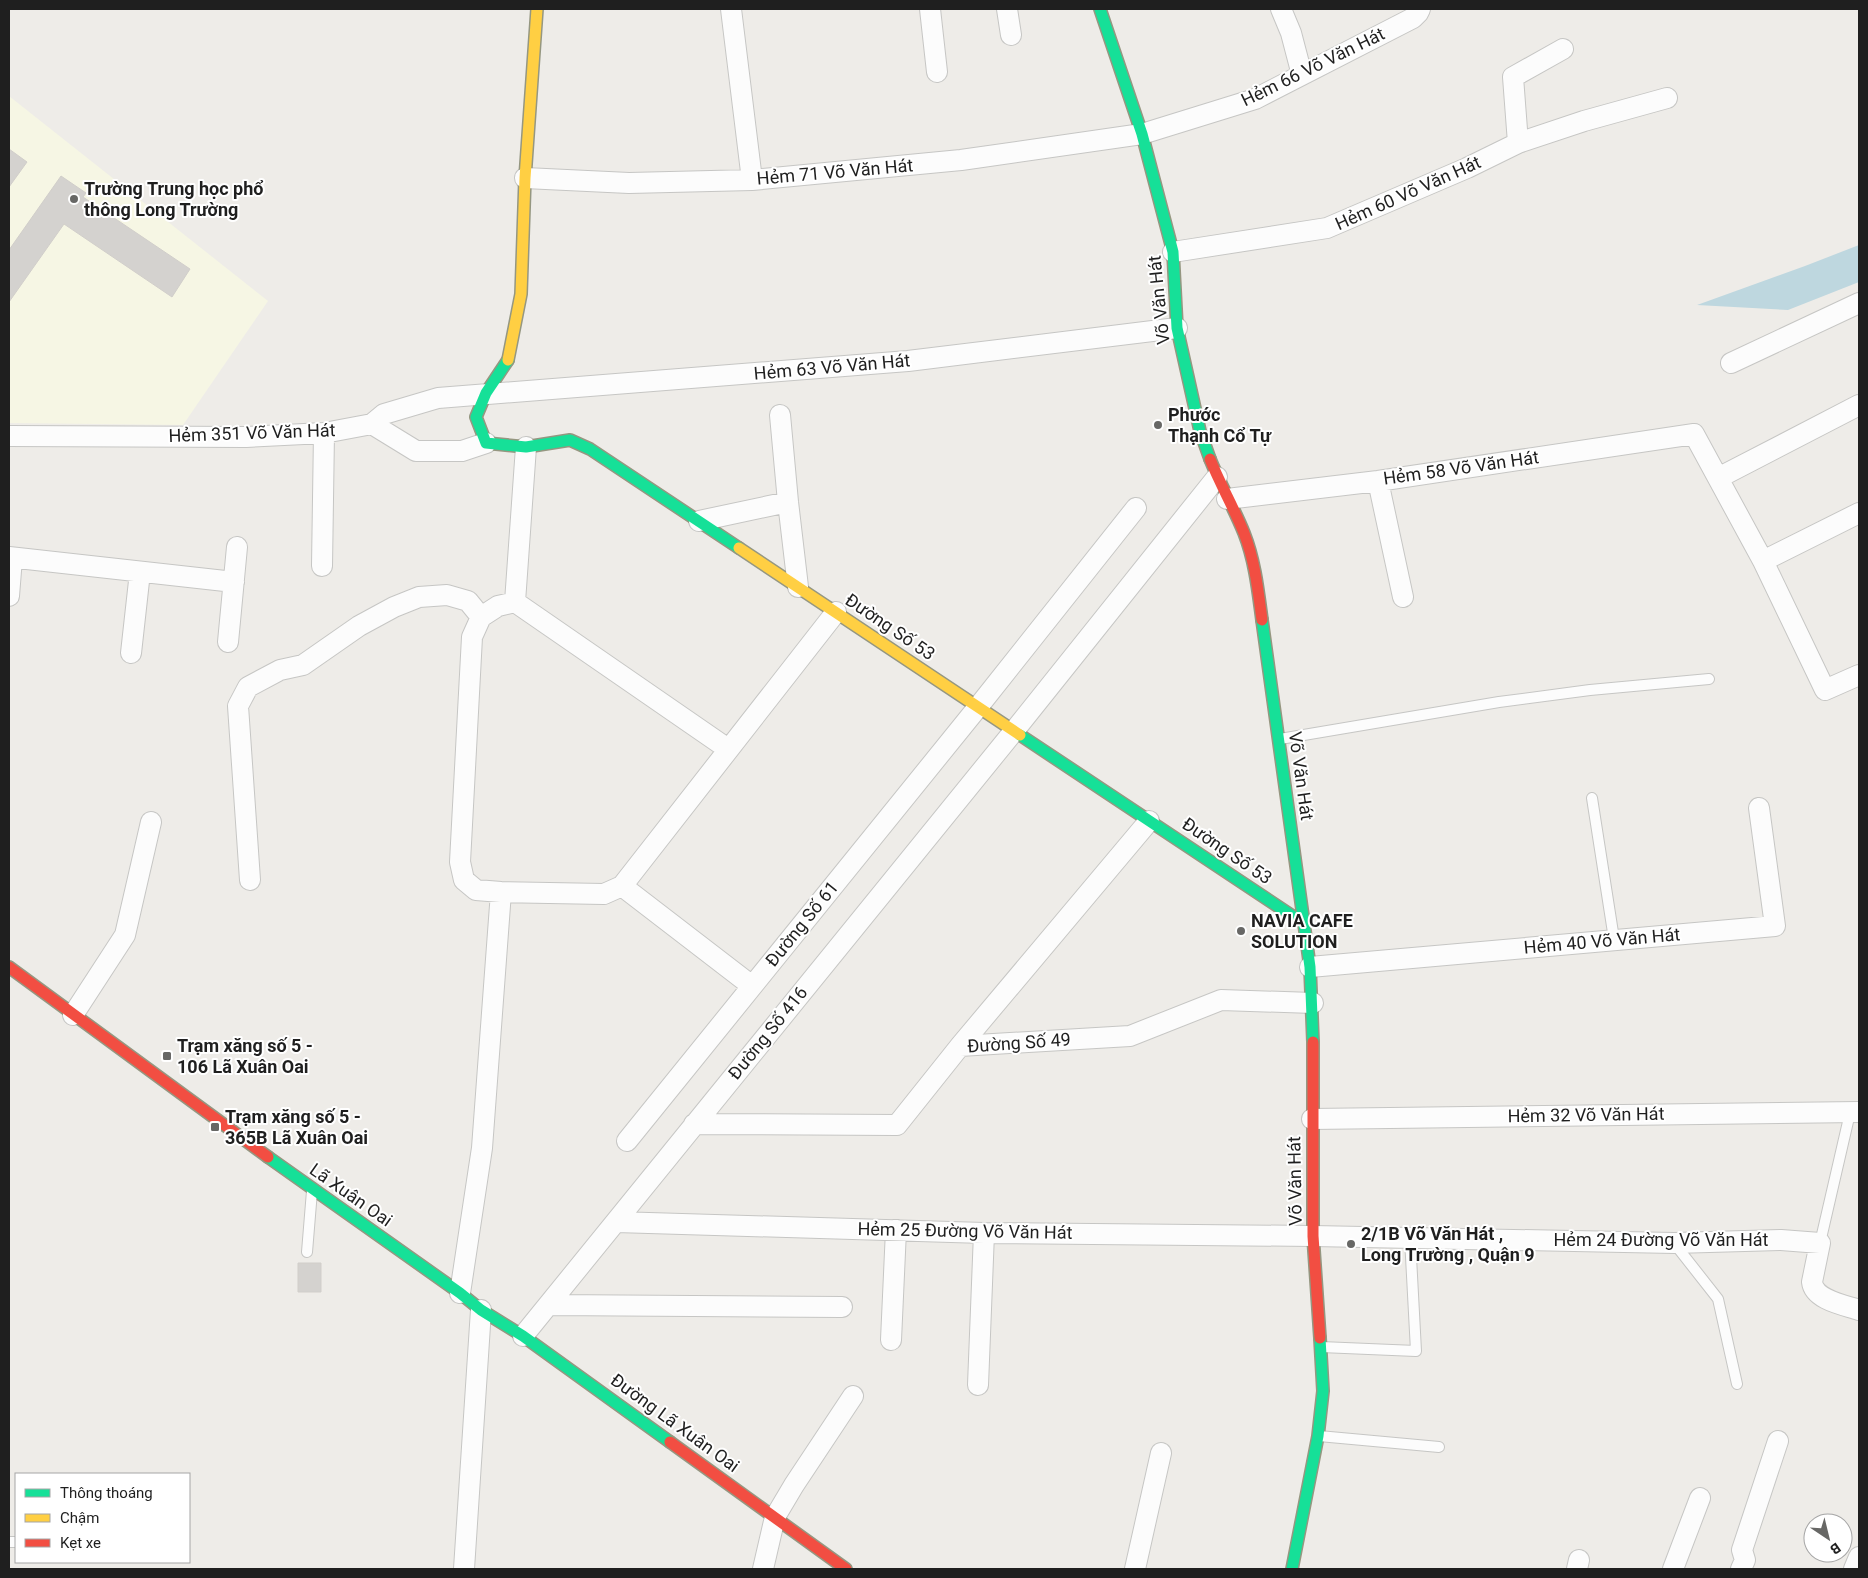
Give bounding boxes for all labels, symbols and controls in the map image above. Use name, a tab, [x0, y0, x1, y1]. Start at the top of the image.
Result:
street label: Hẻm 66 Võ Văn Hát	[1238, 23, 1388, 110]
street label: Hẻm 60 Võ Văn Hát	[1332, 151, 1484, 234]
street label: Hẻm 71 Võ Văn Hát	[756, 154, 914, 189]
place label: Trường Trung học phổ thông Long Trường	[84, 178, 263, 220]
marker: Trường Trung học phổ thông Long Trường	[68, 193, 80, 205]
street label: Võ Văn Hát	[1143, 254, 1174, 346]
street label: Hẻm 63 Võ Văn Hát	[753, 349, 911, 384]
place label: Phước Thạnh Cổ Tự	[1168, 404, 1272, 446]
street label: Hẻm 351 Võ Văn Hát	[168, 419, 336, 446]
marker: Phước Thạnh Cổ Tự	[1152, 419, 1164, 431]
street label: Hẻm 58 Võ Văn Hát	[1382, 446, 1540, 489]
street label: Đường Số 53	[841, 589, 939, 664]
street label: Võ Văn Hát	[1285, 730, 1318, 822]
street label: Đường Số 53	[1178, 813, 1276, 888]
street label: Đường Số 61	[761, 877, 842, 971]
place label: NAVIA CAFE SOLUTION	[1251, 910, 1353, 952]
street label: Hẻm 40 Võ Văn Hát	[1523, 923, 1681, 958]
marker: NAVIA CAFE SOLUTION	[1235, 925, 1247, 937]
street label: Đường Số 416	[724, 982, 812, 1084]
street label: Đường Số 49	[967, 1028, 1071, 1057]
place label: Trạm xăng số 5 - 106 Lã Xuân Oai	[177, 1035, 313, 1077]
marker: Trạm xăng số 5 - 106 Lã Xuân Oai	[161, 1050, 173, 1062]
street label: Hẻm 32 Võ Văn Hát	[1507, 1103, 1665, 1126]
place label: Trạm xăng số 5 - 365B Lã Xuân Oai	[225, 1106, 368, 1148]
marker: Trạm xăng số 5 - 365B Lã Xuân Oai	[209, 1121, 221, 1133]
street label: Võ Văn Hát	[1283, 1136, 1306, 1226]
street label: Lã Xuân Oai	[306, 1159, 397, 1231]
street label: Hẻm 25 Đường Võ Văn Hát	[857, 1218, 1073, 1243]
place label: 2/1B Võ Văn Hát , Long Trường , Quận 9	[1361, 1223, 1535, 1265]
street label: Hẻm 24 Đường Võ Văn Hát	[1554, 1229, 1769, 1250]
marker: 2/1B Võ Văn Hát , Long Trường , Quận 9	[1345, 1238, 1357, 1250]
street label: Đường Lã Xuân Oai	[607, 1369, 744, 1476]
legend	[15, 1473, 190, 1563]
text: Thông thoáng	[60, 1484, 153, 1502]
text: Chậm	[60, 1509, 99, 1527]
north arrow	[1803, 1513, 1853, 1563]
text: Kẹt xe	[60, 1534, 101, 1552]
text: B	[1827, 1540, 1844, 1558]

